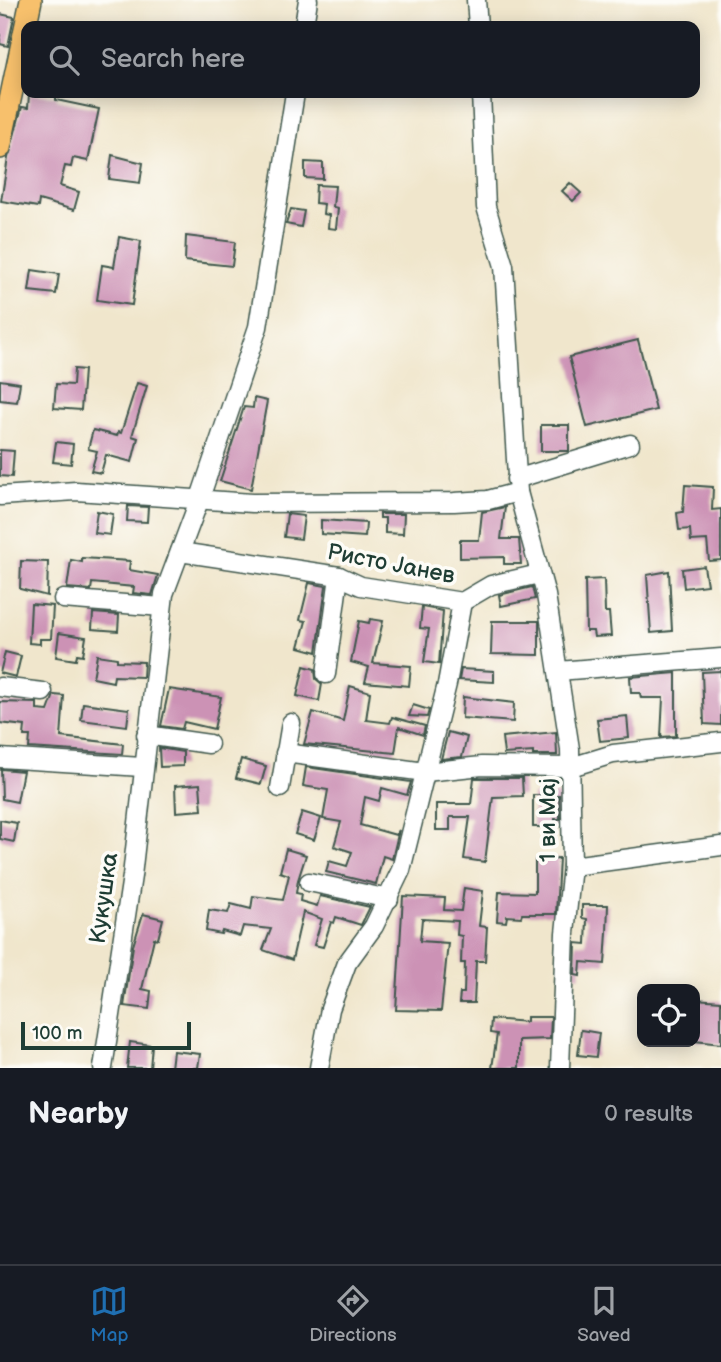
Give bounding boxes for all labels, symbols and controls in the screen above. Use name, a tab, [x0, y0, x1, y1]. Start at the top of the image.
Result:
search box	[21, 21, 700, 98]
icon: search	[45, 41, 83, 79]
text: Search here	[101, 44, 245, 75]
street label: Ристо Јанев	[325, 538, 457, 590]
street label: 1 ви Мај	[534, 778, 562, 862]
street label: Кукушка	[84, 851, 124, 945]
map controls	[637, 984, 700, 1047]
button: locate	[637, 984, 700, 1047]
scale bar	[21, 1019, 191, 1051]
text: 100 m	[32, 1022, 83, 1045]
text: Nearby	[28, 1096, 128, 1132]
text: 0 results	[604, 1100, 693, 1128]
tab: Map	[90, 1282, 129, 1347]
tab: Directions	[309, 1282, 397, 1347]
tab: Saved	[577, 1282, 631, 1347]

